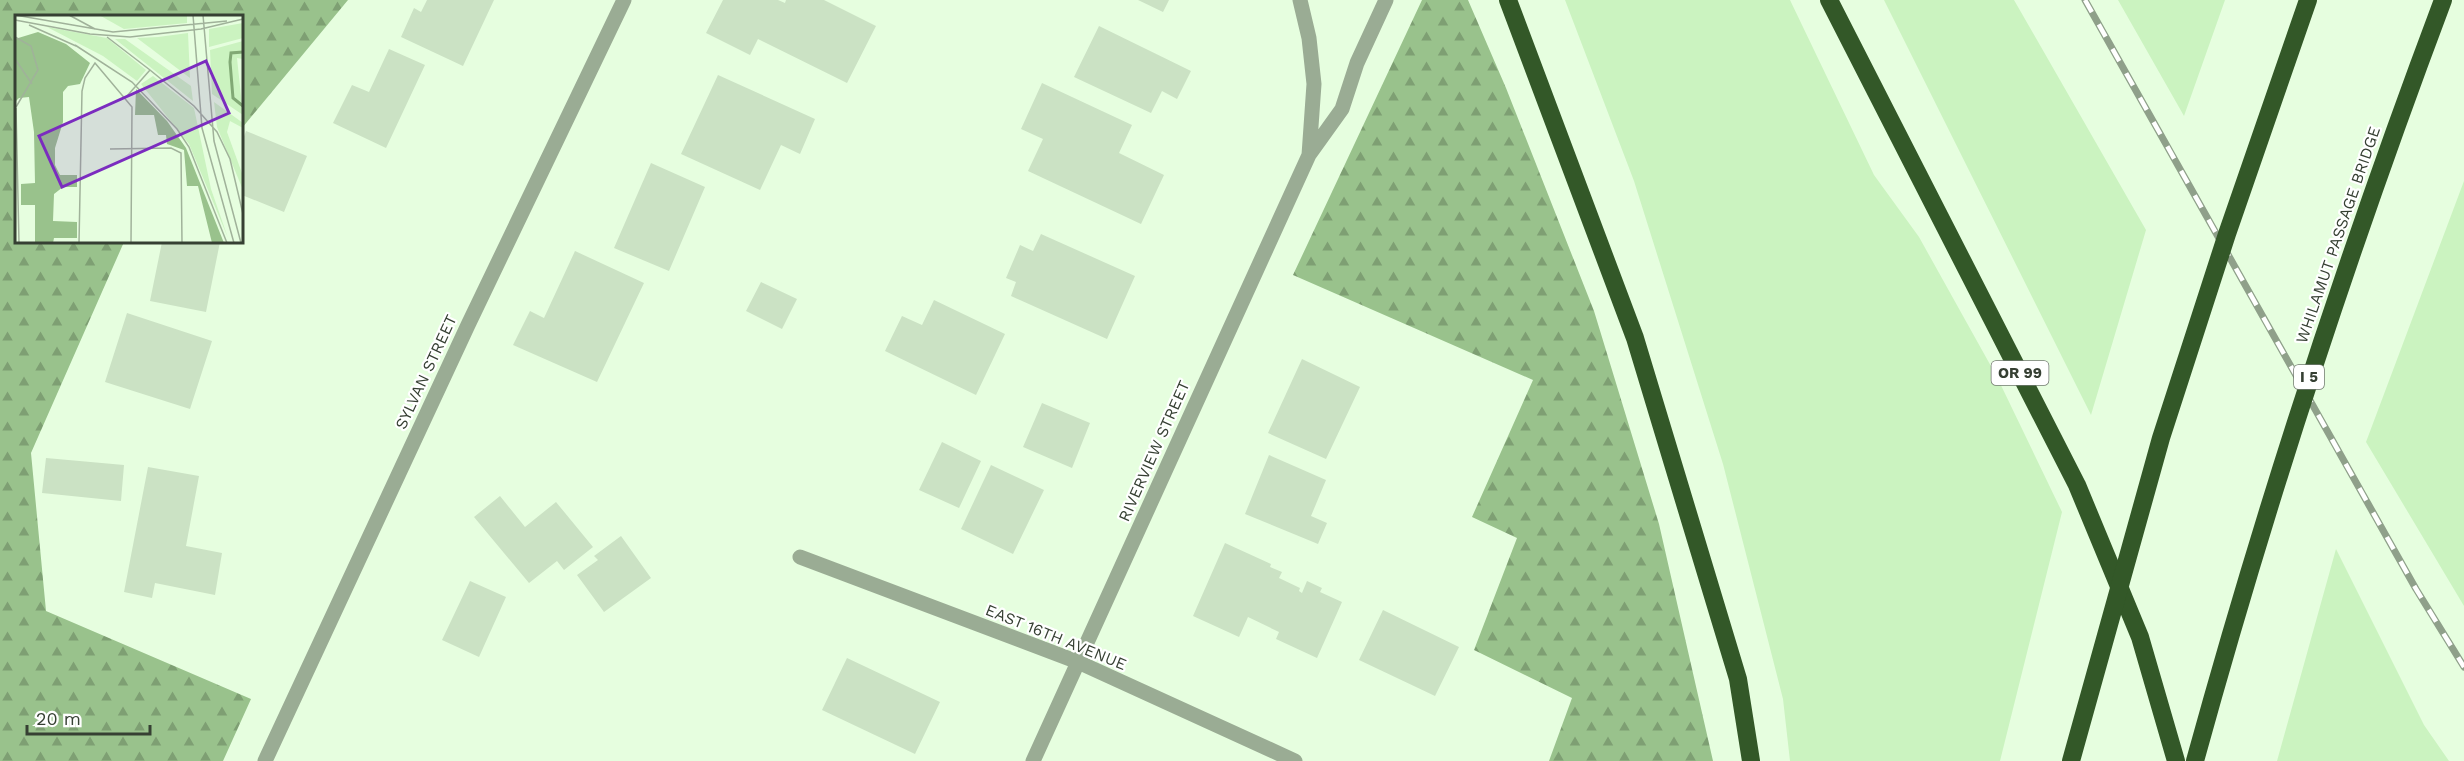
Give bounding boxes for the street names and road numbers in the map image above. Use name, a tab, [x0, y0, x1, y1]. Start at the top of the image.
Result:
street label: WHILAMUT PASSAGE BRIDGE	[2292, 124, 2384, 346]
street label: SYLVAN STREET	[391, 311, 461, 432]
road number: OR 99	[1992, 361, 2048, 385]
road number: I 5	[2294, 365, 2324, 389]
street label: RIVERVIEW STREET	[1114, 377, 1194, 524]
street label: EAST 16TH AVENUE	[983, 600, 1129, 674]

